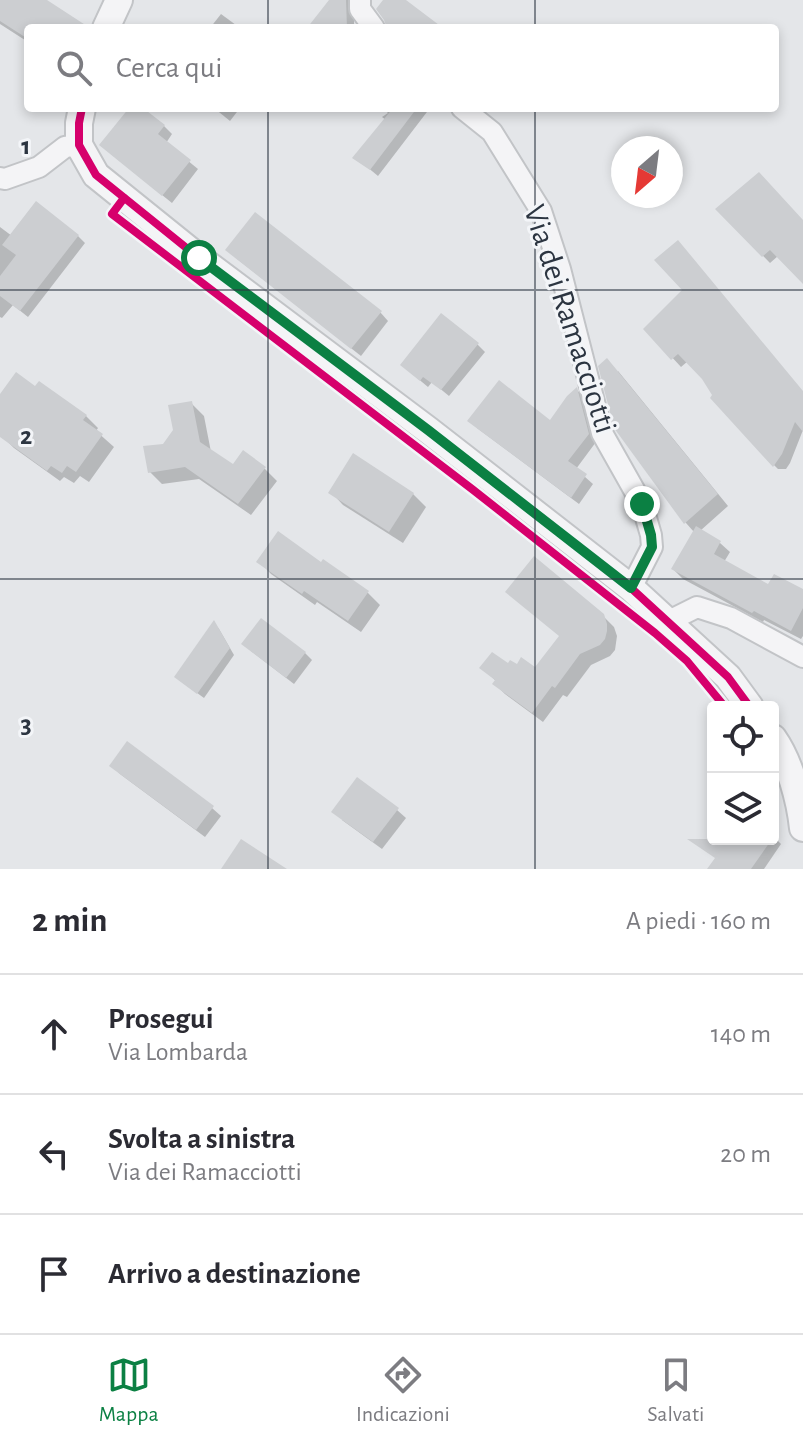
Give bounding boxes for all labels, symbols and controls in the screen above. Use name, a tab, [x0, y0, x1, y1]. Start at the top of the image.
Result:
search box	[24, 24, 779, 112]
icon: search	[52, 46, 96, 90]
text: Cerca qui	[116, 53, 222, 83]
text: 1	[21, 133, 31, 159]
north arrow	[611, 136, 683, 208]
street label: Via dei Ramacciotti	[518, 201, 622, 437]
route start	[181, 240, 217, 276]
text: 2	[20, 423, 32, 449]
route end	[624, 486, 660, 522]
map controls	[707, 701, 779, 845]
button: locate	[707, 701, 779, 773]
text: 3	[20, 712, 32, 738]
button: layers	[707, 773, 779, 845]
text: 2 min	[32, 904, 107, 938]
text: A piedi · 160 m	[626, 908, 771, 934]
text: Prosegui	[108, 1004, 214, 1034]
icon: ahead	[32, 1012, 76, 1056]
text: 140 m	[711, 1021, 771, 1047]
text: Via Lombarda	[108, 1039, 248, 1065]
text: Svolta a sinistra	[108, 1124, 295, 1154]
icon: left	[32, 1132, 76, 1176]
text: 20 m	[720, 1141, 771, 1167]
text: Via dei Ramacciotti	[108, 1159, 302, 1185]
icon: arrive	[32, 1252, 76, 1296]
text: Arrivo a destinazione	[108, 1259, 361, 1289]
tab: Mappa	[99, 1353, 159, 1427]
tab: Indicazioni	[356, 1353, 450, 1427]
tab: Salvati	[647, 1353, 704, 1427]

